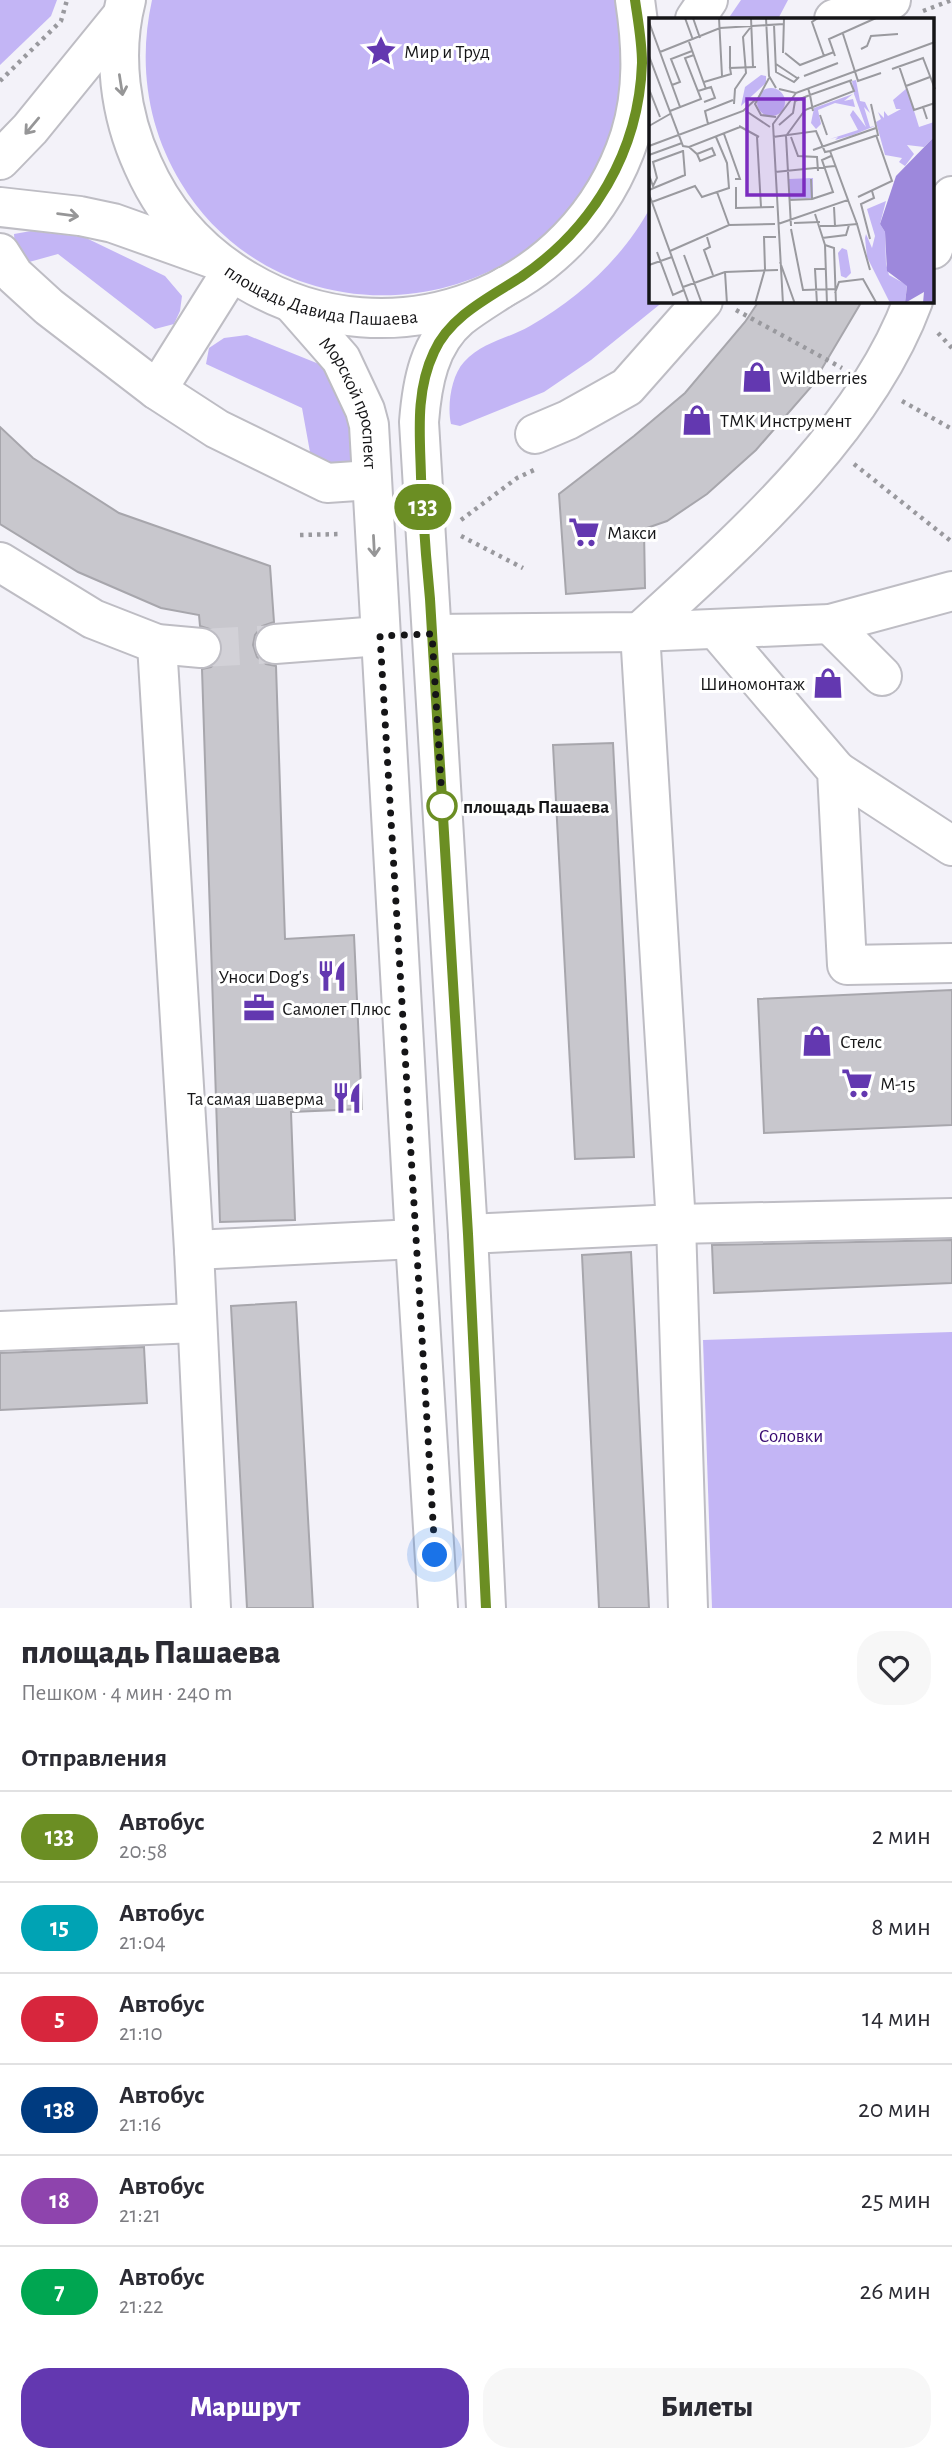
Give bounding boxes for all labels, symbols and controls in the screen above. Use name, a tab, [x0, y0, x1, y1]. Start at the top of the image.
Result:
inset map	[649, 18, 934, 303]
place icon: Мир и Труд	[364, 34, 398, 68]
place label: Мир и Труд	[404, 43, 490, 62]
one-way arrow	[115, 73, 128, 96]
one-way arrow	[24, 117, 40, 135]
one-way arrow	[56, 208, 79, 221]
street label: площадь Давида Пашаева	[221, 261, 419, 329]
street label: Морской проспект	[315, 334, 379, 470]
shop icon: Wildberries	[740, 360, 774, 394]
place label: Wildberries	[780, 369, 867, 388]
shop icon: ТМК Инструмент	[680, 403, 714, 437]
place label: ТМК Инструмент	[720, 412, 851, 431]
line badge: 133	[383, 484, 463, 530]
text: 133	[408, 495, 438, 519]
supermarket icon: Макси	[567, 515, 601, 549]
place label: Макси	[607, 524, 657, 543]
one-way arrow	[368, 534, 381, 557]
shop icon: Шиномонтаж	[811, 666, 845, 700]
place label: Шиномонтаж	[700, 675, 806, 694]
marker: площадь Пашаева	[427, 791, 457, 821]
place label: площадь Пашаева	[463, 798, 609, 817]
restaurant icon: Уноси Dog's	[315, 959, 349, 993]
place label: Уноси Dog's	[218, 968, 309, 987]
office icon: Самолет Плюс	[242, 991, 276, 1025]
place label: Самолет Плюс	[282, 1000, 391, 1019]
shop icon: Стелс	[800, 1024, 834, 1058]
place label: Стелс	[840, 1033, 882, 1052]
supermarket icon: М-15	[840, 1066, 874, 1100]
place label: М-15	[880, 1075, 915, 1094]
restaurant icon: Та самая шаверма	[330, 1081, 364, 1115]
place label: Та самая шаверма	[187, 1090, 324, 1109]
park label: Соловки	[759, 1427, 823, 1446]
your location	[417, 1537, 452, 1572]
button: heart	[857, 1631, 931, 1705]
text: площадь Пашаева	[21, 1637, 280, 1670]
text: Пешком · 4 мин · 240 m	[21, 1682, 232, 1705]
text: Отправления	[21, 1745, 167, 1771]
text: Автобус	[119, 1809, 205, 1835]
text: 2 мин	[872, 1823, 931, 1849]
text: 133	[45, 1825, 74, 1849]
text: 20:58	[119, 1840, 167, 1863]
text: Автобус	[119, 1900, 205, 1926]
text: 8 мин	[871, 1914, 931, 1940]
text: 15	[50, 1916, 69, 1940]
text: 21:04	[119, 1931, 166, 1954]
text: Автобус	[119, 1991, 205, 2017]
text: 14 мин	[862, 2005, 931, 2031]
text: 5	[54, 2007, 65, 2031]
text: 21:10	[119, 2022, 163, 2045]
text: Автобус	[119, 2082, 205, 2108]
text: 20 мин	[858, 2096, 931, 2122]
text: 138	[44, 2098, 75, 2122]
text: 21:16	[119, 2113, 161, 2136]
text: Автобус	[119, 2173, 205, 2199]
text: 25 мин	[861, 2187, 931, 2213]
text: 18	[49, 2189, 70, 2213]
text: 21:21	[119, 2204, 161, 2227]
text: Автобус	[119, 2264, 205, 2290]
text: 26 мин	[859, 2278, 931, 2304]
text: 7	[54, 2280, 65, 2304]
text: 21:22	[119, 2295, 164, 2318]
button: Маршрут	[21, 2368, 469, 2448]
button: Билеты	[483, 2368, 931, 2448]

